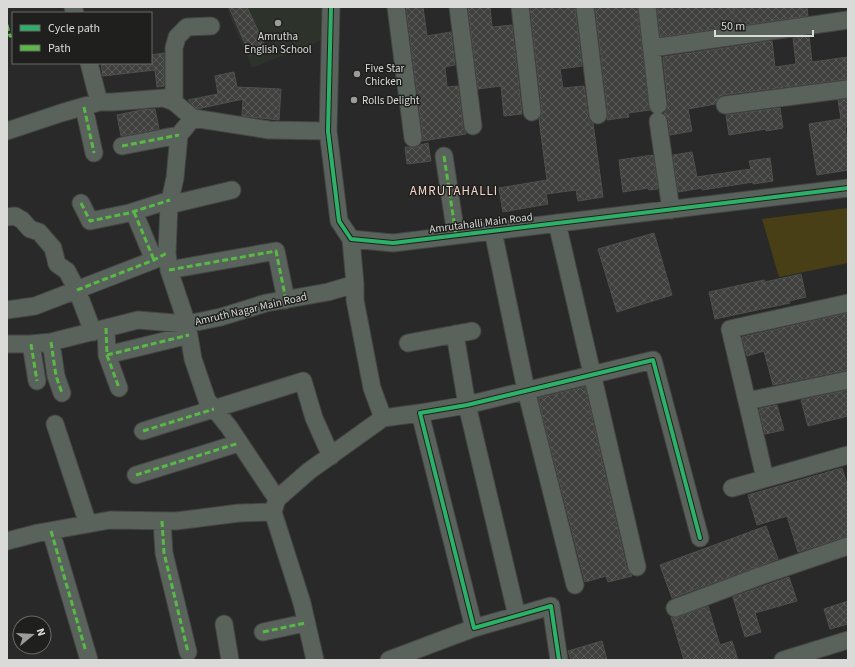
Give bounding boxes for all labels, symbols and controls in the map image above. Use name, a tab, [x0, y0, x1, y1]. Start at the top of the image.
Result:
legend	[12, 12, 152, 64]
scale bar	[715, 12, 813, 38]
marker: Amrutha English School	[273, 18, 283, 28]
text: 50 m	[721, 18, 745, 35]
text: Cycle path	[48, 20, 100, 37]
place label: Amrutha English School	[244, 29, 312, 57]
text: Path	[48, 40, 71, 57]
place label: Five Star Chicken	[365, 61, 405, 89]
marker: Five Star Chicken	[352, 69, 362, 79]
place label: Rolls Delight	[362, 93, 420, 108]
marker: Rolls Delight	[349, 95, 359, 105]
district label: AMRUTAHALLI	[410, 182, 498, 200]
street label: Amrutahalli Main Road	[428, 209, 534, 237]
street label: Amruth Nagar Main Road	[194, 289, 308, 329]
north arrow	[12, 615, 52, 655]
text: N	[33, 626, 49, 638]

